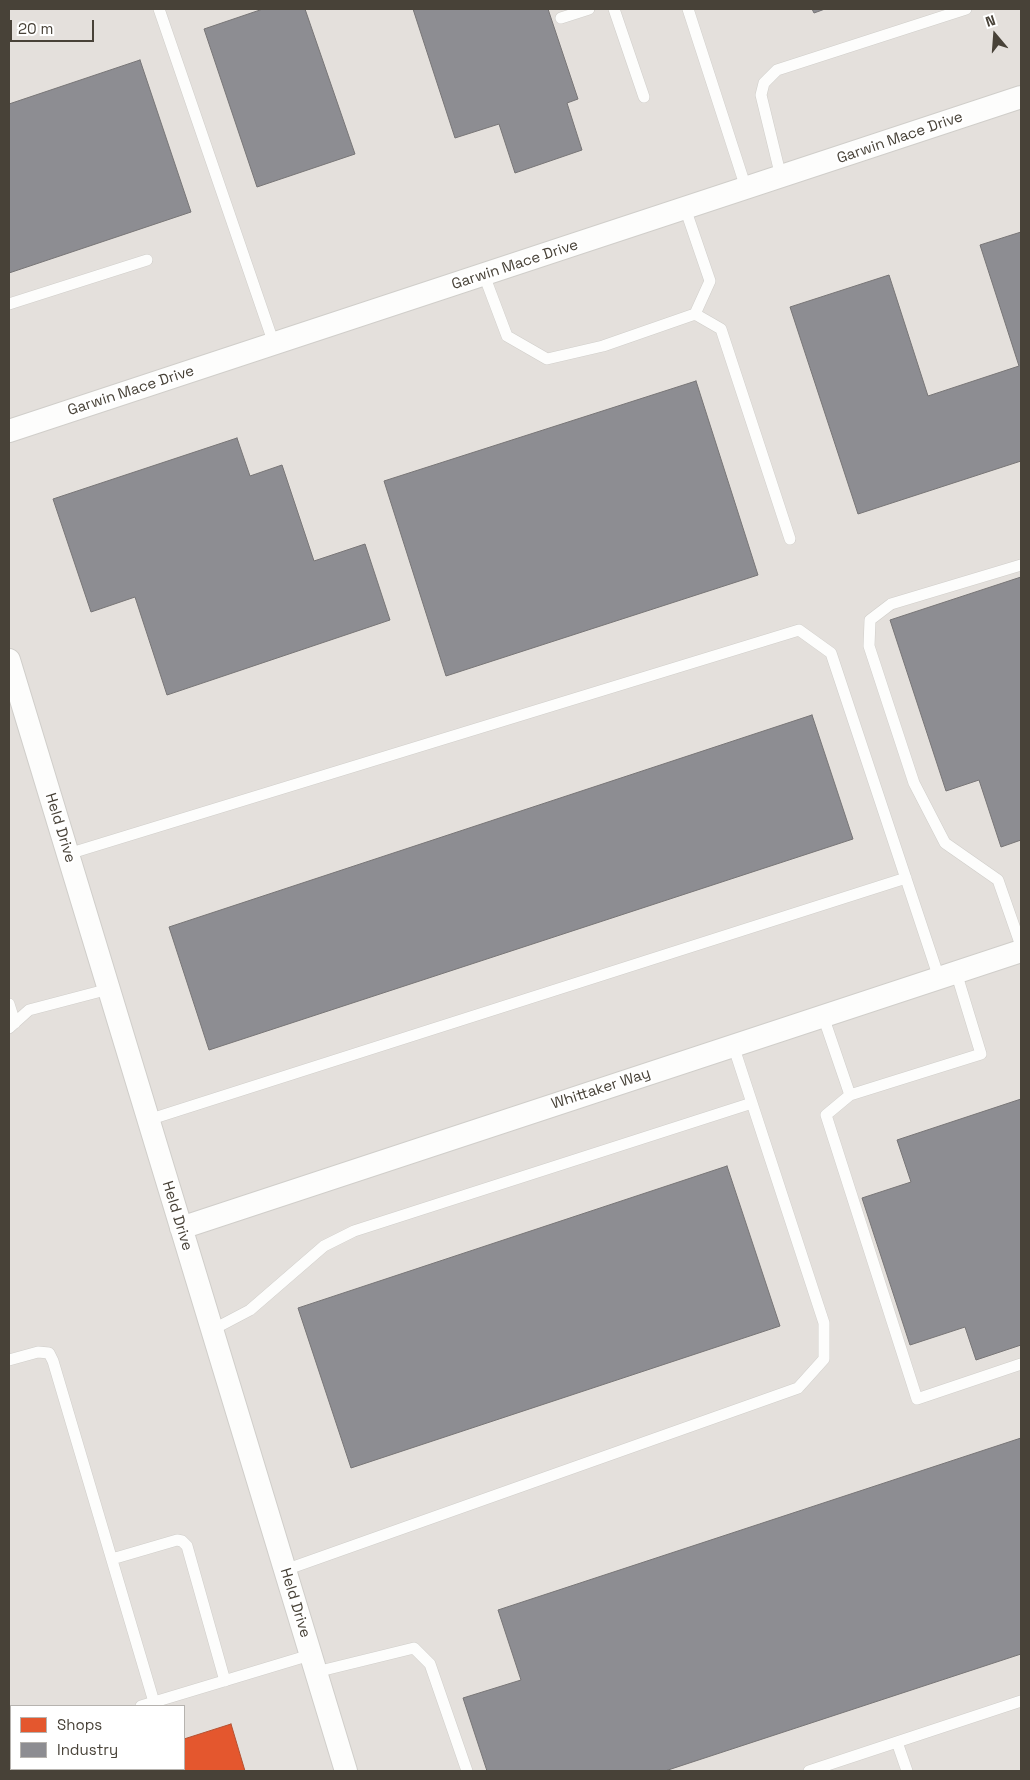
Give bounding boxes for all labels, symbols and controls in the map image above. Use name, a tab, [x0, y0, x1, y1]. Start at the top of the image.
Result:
scale bar	[12, 10, 96, 42]
north arrow	[970, 10, 1020, 60]
text: N	[983, 11, 998, 31]
text: 20 m	[18, 19, 53, 38]
street label: Garwin Mace Drive	[835, 108, 965, 168]
street label: Garwin Mace Drive	[449, 236, 581, 294]
street label: Garwin Mace Drive	[65, 362, 197, 420]
street label: Held Drive	[41, 791, 79, 865]
street label: Whittaker Way	[549, 1065, 653, 1113]
street label: Held Drive	[158, 1179, 196, 1253]
street label: Held Drive	[276, 1566, 314, 1640]
legend	[10, 1705, 185, 1770]
text: Shops	[57, 1715, 102, 1734]
text: Industry	[57, 1740, 118, 1759]

